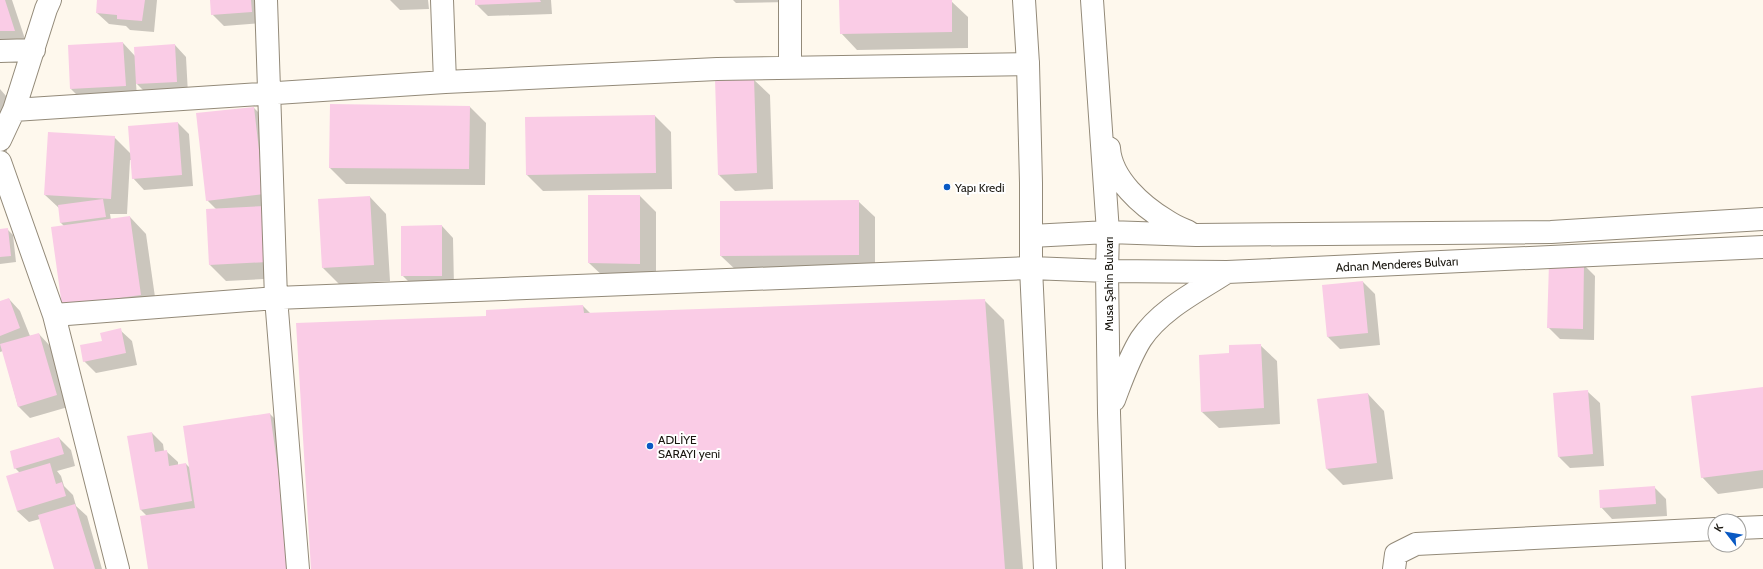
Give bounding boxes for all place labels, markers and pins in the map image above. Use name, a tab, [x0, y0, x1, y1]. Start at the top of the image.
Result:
place label: Yapı Kredi	[954, 180, 1004, 195]
marker: Yapı Kredi	[942, 182, 952, 192]
place label: ADLİYE SARAYI yeni	[658, 432, 720, 461]
marker: ADLİYE SARAYI yeni	[645, 441, 655, 451]

